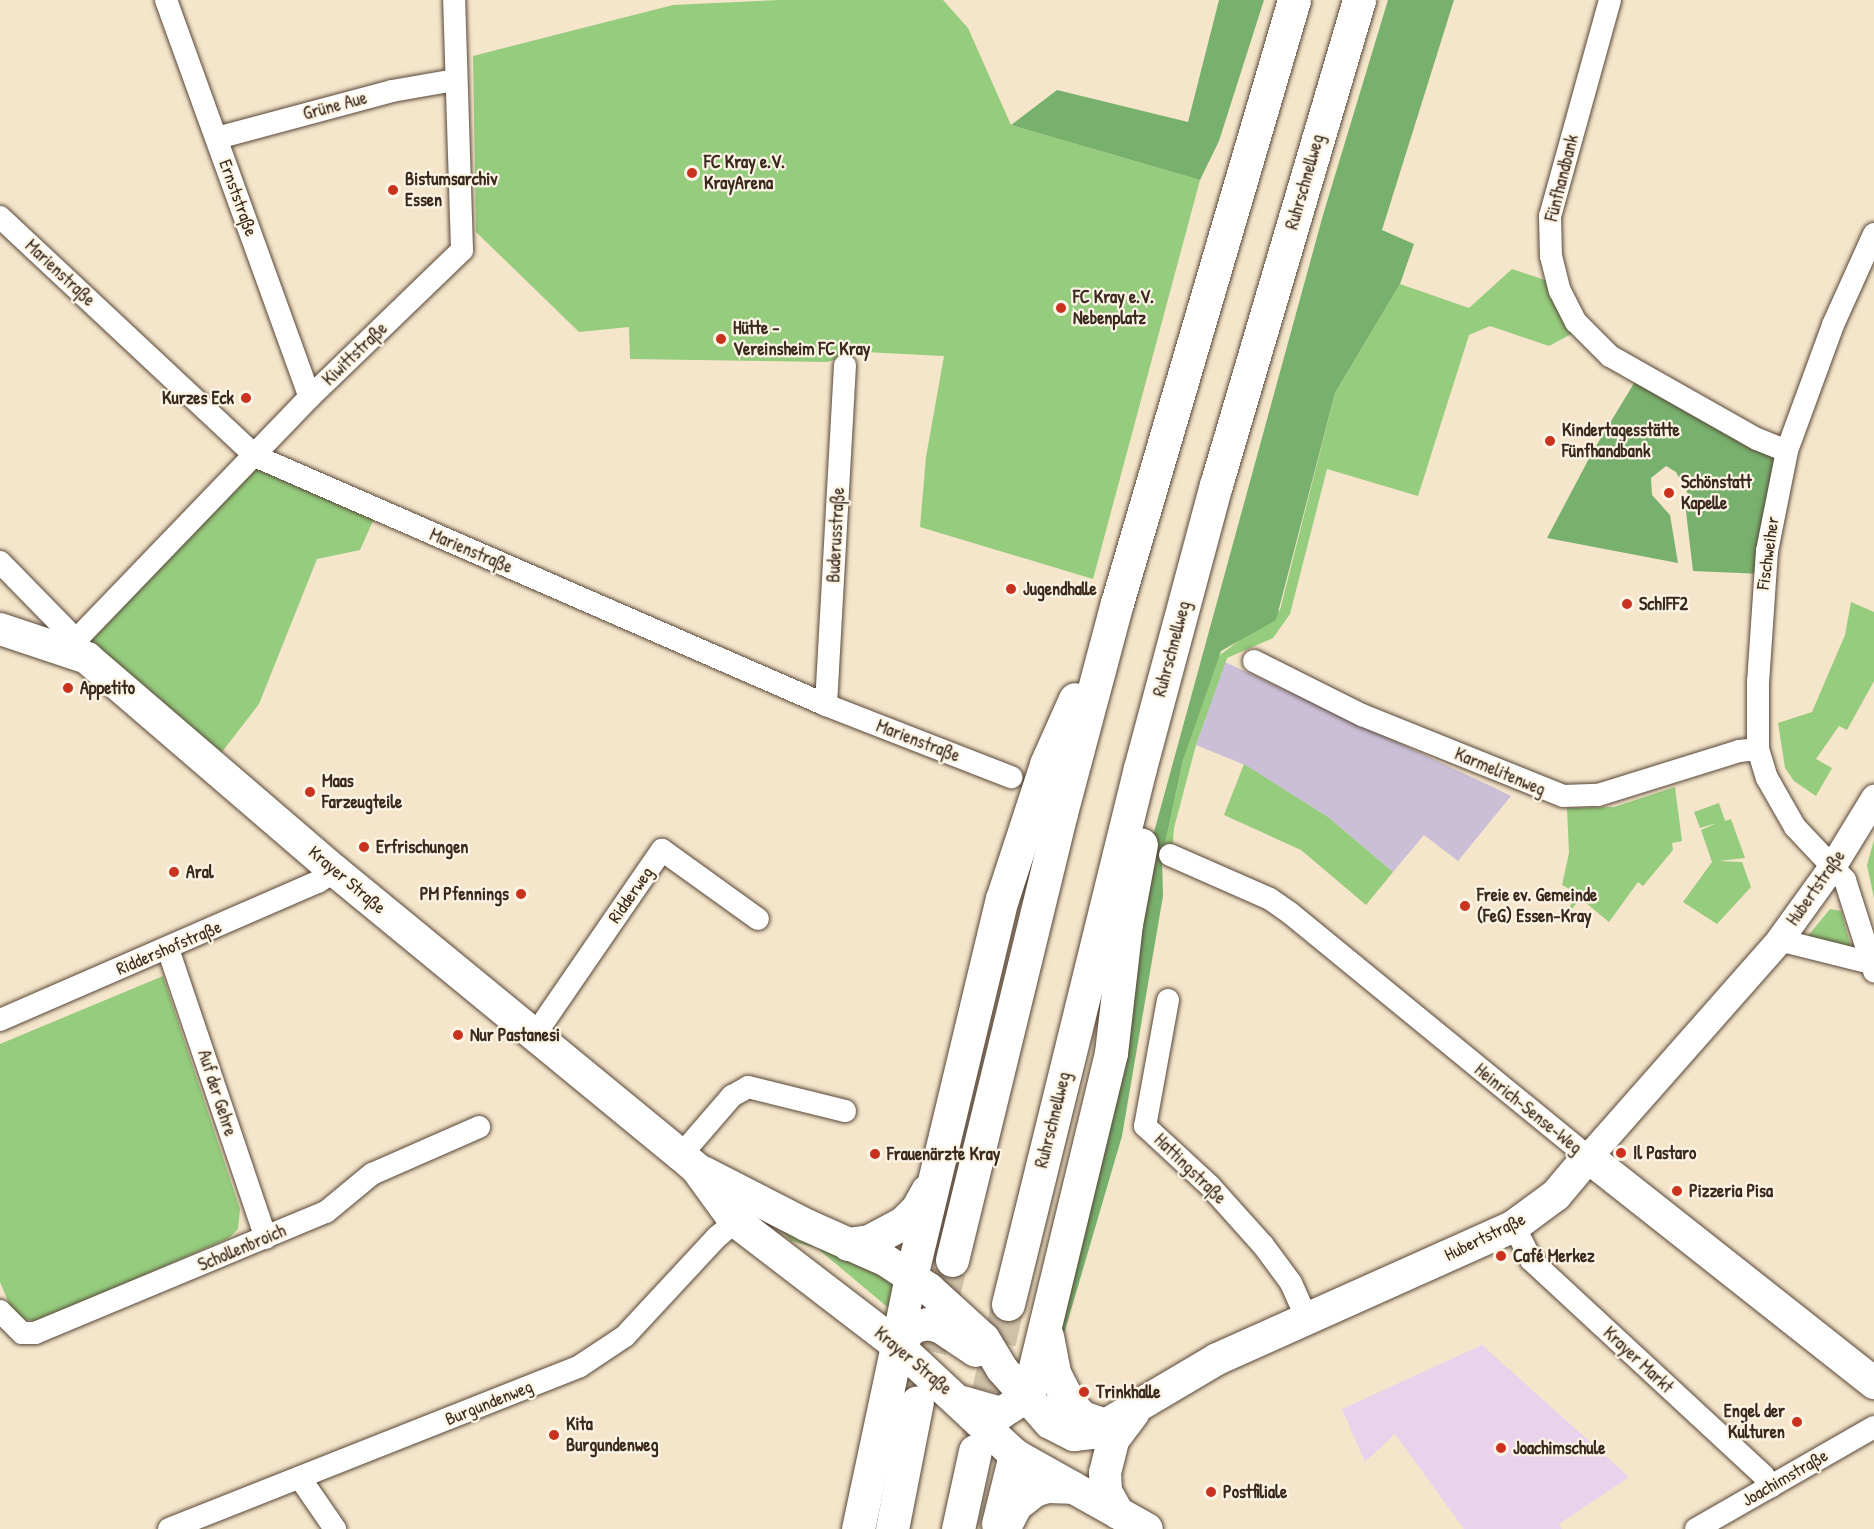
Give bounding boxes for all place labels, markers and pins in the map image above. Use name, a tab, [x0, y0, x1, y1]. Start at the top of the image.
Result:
place label: FC Kray e.V. KrayArena	[704, 152, 785, 195]
marker: FC Kray e.V. KrayArena	[685, 166, 699, 180]
place label: Bistumsarchiv Essen	[405, 169, 497, 212]
marker: Bistumsarchiv Essen	[386, 183, 400, 197]
place label: FC Kray e.V. Nebenplatz	[1073, 287, 1154, 330]
marker: FC Kray e.V. Nebenplatz	[1054, 301, 1068, 315]
place label: Hütte - Vereinsheim FC Kray	[733, 318, 870, 360]
marker: Hütte - Vereinsheim FC Kray	[714, 332, 728, 346]
place label: Kurzes Eck	[162, 387, 234, 409]
marker: Kurzes Eck	[239, 391, 253, 405]
place label: Kindertagesstätte Fünfhandbank	[1562, 420, 1680, 462]
marker: Kindertagesstätte Fünfhandbank	[1543, 434, 1557, 448]
place label: Schönstatt Kapelle	[1681, 472, 1752, 514]
marker: Schönstatt Kapelle	[1662, 486, 1676, 500]
place label: Jugendhalle	[1023, 578, 1097, 600]
marker: Jugendhalle	[1004, 582, 1018, 596]
place label: SchIFF2	[1639, 593, 1688, 615]
marker: SchIFF2	[1620, 597, 1634, 611]
place label: Appetito	[80, 677, 135, 699]
marker: Appetito	[61, 681, 75, 695]
place label: Maas Farzeugteile	[322, 771, 402, 814]
marker: Maas Farzeugteile	[303, 785, 317, 799]
place label: Erfrischungen	[376, 836, 468, 858]
marker: Erfrischungen	[357, 840, 371, 854]
place label: Aral	[186, 861, 214, 883]
marker: Aral	[167, 865, 181, 879]
place label: PM Pfennings	[420, 883, 509, 905]
place label: Freie ev. Gemeinde (FeG) Essen-Kray	[1477, 885, 1597, 928]
marker: PM Pfennings	[514, 887, 528, 901]
marker: Freie ev. Gemeinde (FeG) Essen-Kray	[1458, 899, 1472, 913]
place label: Nur Pastanesi	[470, 1024, 560, 1046]
marker: Nur Pastanesi	[451, 1028, 465, 1042]
place label: Il Pastaro	[1633, 1142, 1696, 1164]
place label: Frauenärzte Kray	[887, 1143, 1000, 1165]
marker: Il Pastaro	[1614, 1146, 1628, 1160]
marker: Frauenärzte Kray	[868, 1147, 882, 1161]
place label: Pizzeria Pisa	[1689, 1180, 1773, 1202]
marker: Pizzeria Pisa	[1670, 1184, 1684, 1198]
place label: Café Merkez	[1513, 1245, 1595, 1267]
marker: Café Merkez	[1494, 1249, 1508, 1263]
place label: Trinkhalle	[1096, 1381, 1161, 1403]
marker: Trinkhalle	[1077, 1385, 1091, 1399]
place label: Engel der Kulturen	[1724, 1401, 1785, 1444]
place label: Kita Burgundenweg	[566, 1414, 658, 1456]
marker: Engel der Kulturen	[1790, 1415, 1804, 1429]
marker: Kita Burgundenweg	[547, 1428, 561, 1442]
place label: Joachimschule	[1513, 1437, 1605, 1459]
marker: Joachimschule	[1494, 1441, 1508, 1455]
place label: Postfiliale	[1223, 1481, 1287, 1503]
marker: Postfiliale	[1204, 1485, 1218, 1499]

